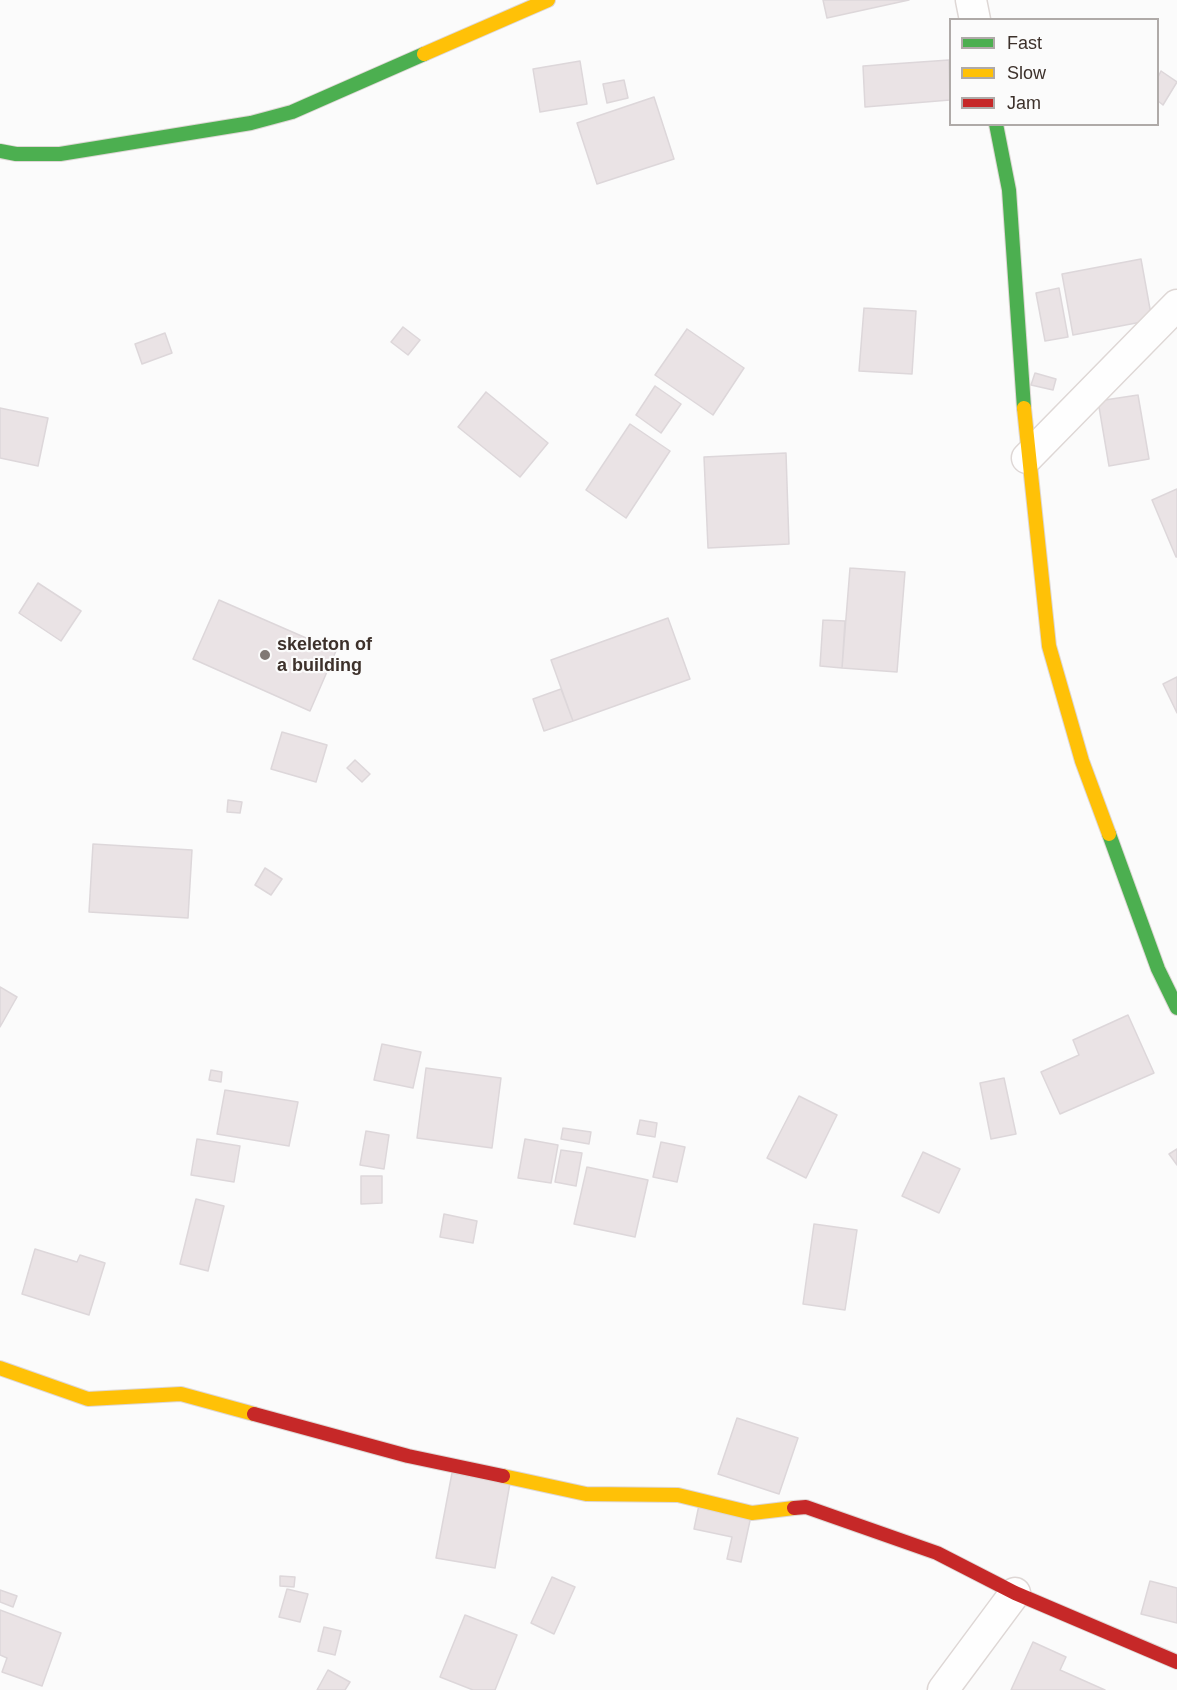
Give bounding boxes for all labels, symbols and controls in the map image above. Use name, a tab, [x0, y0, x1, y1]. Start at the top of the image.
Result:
legend	[949, 18, 1159, 126]
text: Fast	[1007, 33, 1042, 53]
text: Slow	[1007, 63, 1046, 83]
text: Jam	[1007, 93, 1041, 113]
place label: skeleton of a building	[277, 634, 372, 676]
marker: skeleton of a building	[258, 648, 272, 662]

